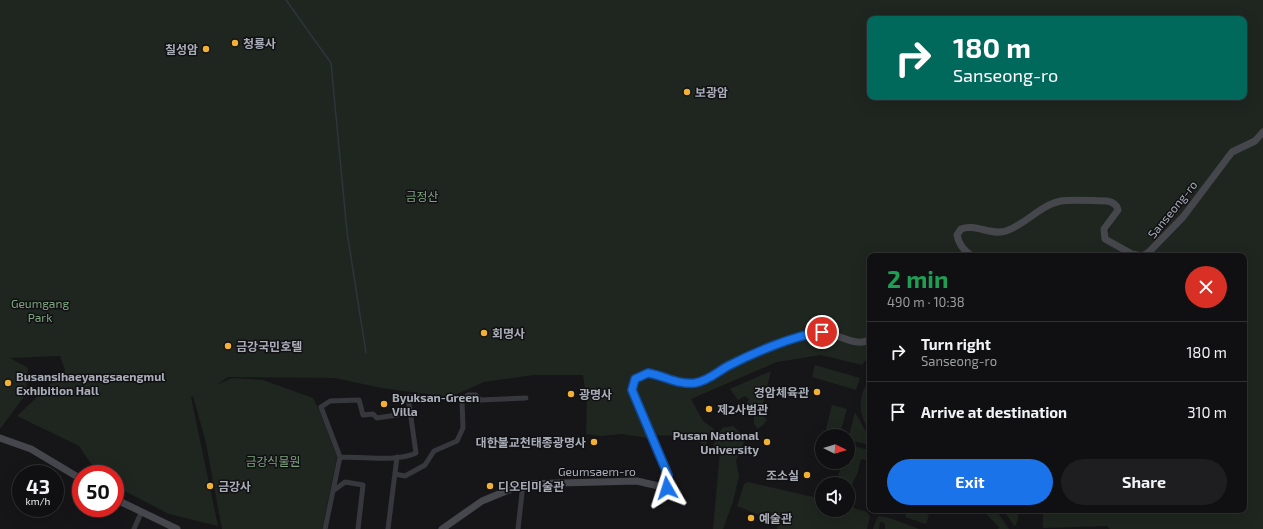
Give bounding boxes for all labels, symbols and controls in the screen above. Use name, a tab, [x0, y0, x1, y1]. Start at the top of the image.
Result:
text: 180 m	[953, 30, 1031, 64]
icon: right	[887, 32, 939, 84]
place label: 청룡사	[243, 36, 276, 50]
marker: 청룡사	[230, 38, 240, 48]
place label: 칠성암	[165, 42, 198, 56]
marker: 칠성암	[201, 44, 211, 54]
text: Sanseong-ro	[953, 64, 1058, 86]
place label: 보광암	[695, 85, 728, 99]
marker: 보광암	[682, 87, 692, 97]
street label: Sanseong-ro	[1144, 177, 1200, 241]
park label: 금정산	[405, 189, 439, 203]
text: 2 min	[887, 264, 948, 293]
button: close	[1185, 266, 1227, 308]
text: 490 m · 10:38	[887, 294, 965, 310]
park label: Geumgang Park	[11, 296, 69, 324]
pin	[805, 315, 839, 349]
icon: arrive	[811, 321, 833, 343]
place label: 회명사	[492, 326, 525, 340]
marker: 회명사	[479, 328, 489, 338]
text: Turn right	[921, 335, 991, 353]
place label: 금강국민호텔	[236, 339, 302, 353]
marker: 금강국민호텔	[223, 341, 233, 351]
icon: right	[887, 341, 909, 363]
text: 180 m	[1186, 343, 1227, 361]
text: Sanseong-ro	[921, 353, 997, 369]
place label: Busansihaeyangsaengmul Exhibition Hall	[16, 369, 165, 397]
marker: Busansihaeyangsaengmul Exhibition Hall	[3, 378, 13, 388]
place label: 경암체육관	[754, 385, 809, 399]
place label: 광명사	[579, 387, 612, 401]
marker: 경암체육관	[812, 387, 822, 397]
marker: 광명사	[566, 389, 576, 399]
place label: Byuksan-Green Villa	[392, 390, 479, 418]
marker: Byuksan-Green Villa	[379, 399, 389, 409]
icon: arrive	[887, 401, 909, 423]
place label: 제2사범관	[717, 402, 768, 416]
text: Arrive at destination	[921, 403, 1067, 421]
text: 310 m	[1187, 403, 1227, 421]
marker: 제2사범관	[704, 404, 714, 414]
place label: Pusan National University	[673, 428, 759, 457]
north arrow	[815, 429, 855, 469]
map controls	[815, 429, 855, 517]
place label: 대한불교천태종광명사	[476, 435, 586, 449]
marker: 대한불교천태종광명사	[589, 437, 599, 447]
marker: Pusan National University	[762, 437, 772, 447]
park label: 금강식물원	[245, 454, 301, 468]
button: Exit	[887, 459, 1053, 505]
button: Share	[1061, 459, 1227, 505]
street label: Geumsaem-ro	[558, 464, 636, 478]
speed limit sign: 50	[72, 465, 124, 517]
position arrow	[646, 467, 688, 509]
place label: 조소실	[766, 468, 799, 482]
marker: 조소실	[802, 470, 812, 480]
text: 43	[26, 474, 50, 498]
button: sound	[815, 477, 855, 517]
place label: 금강사	[218, 479, 251, 493]
place label: 디오티미술관	[498, 479, 564, 493]
marker: 금강사	[205, 481, 215, 491]
marker: 디오티미술관	[485, 481, 495, 491]
text: km/h	[26, 495, 50, 507]
place label: 예술관	[759, 511, 792, 525]
marker: 예술관	[746, 513, 756, 523]

